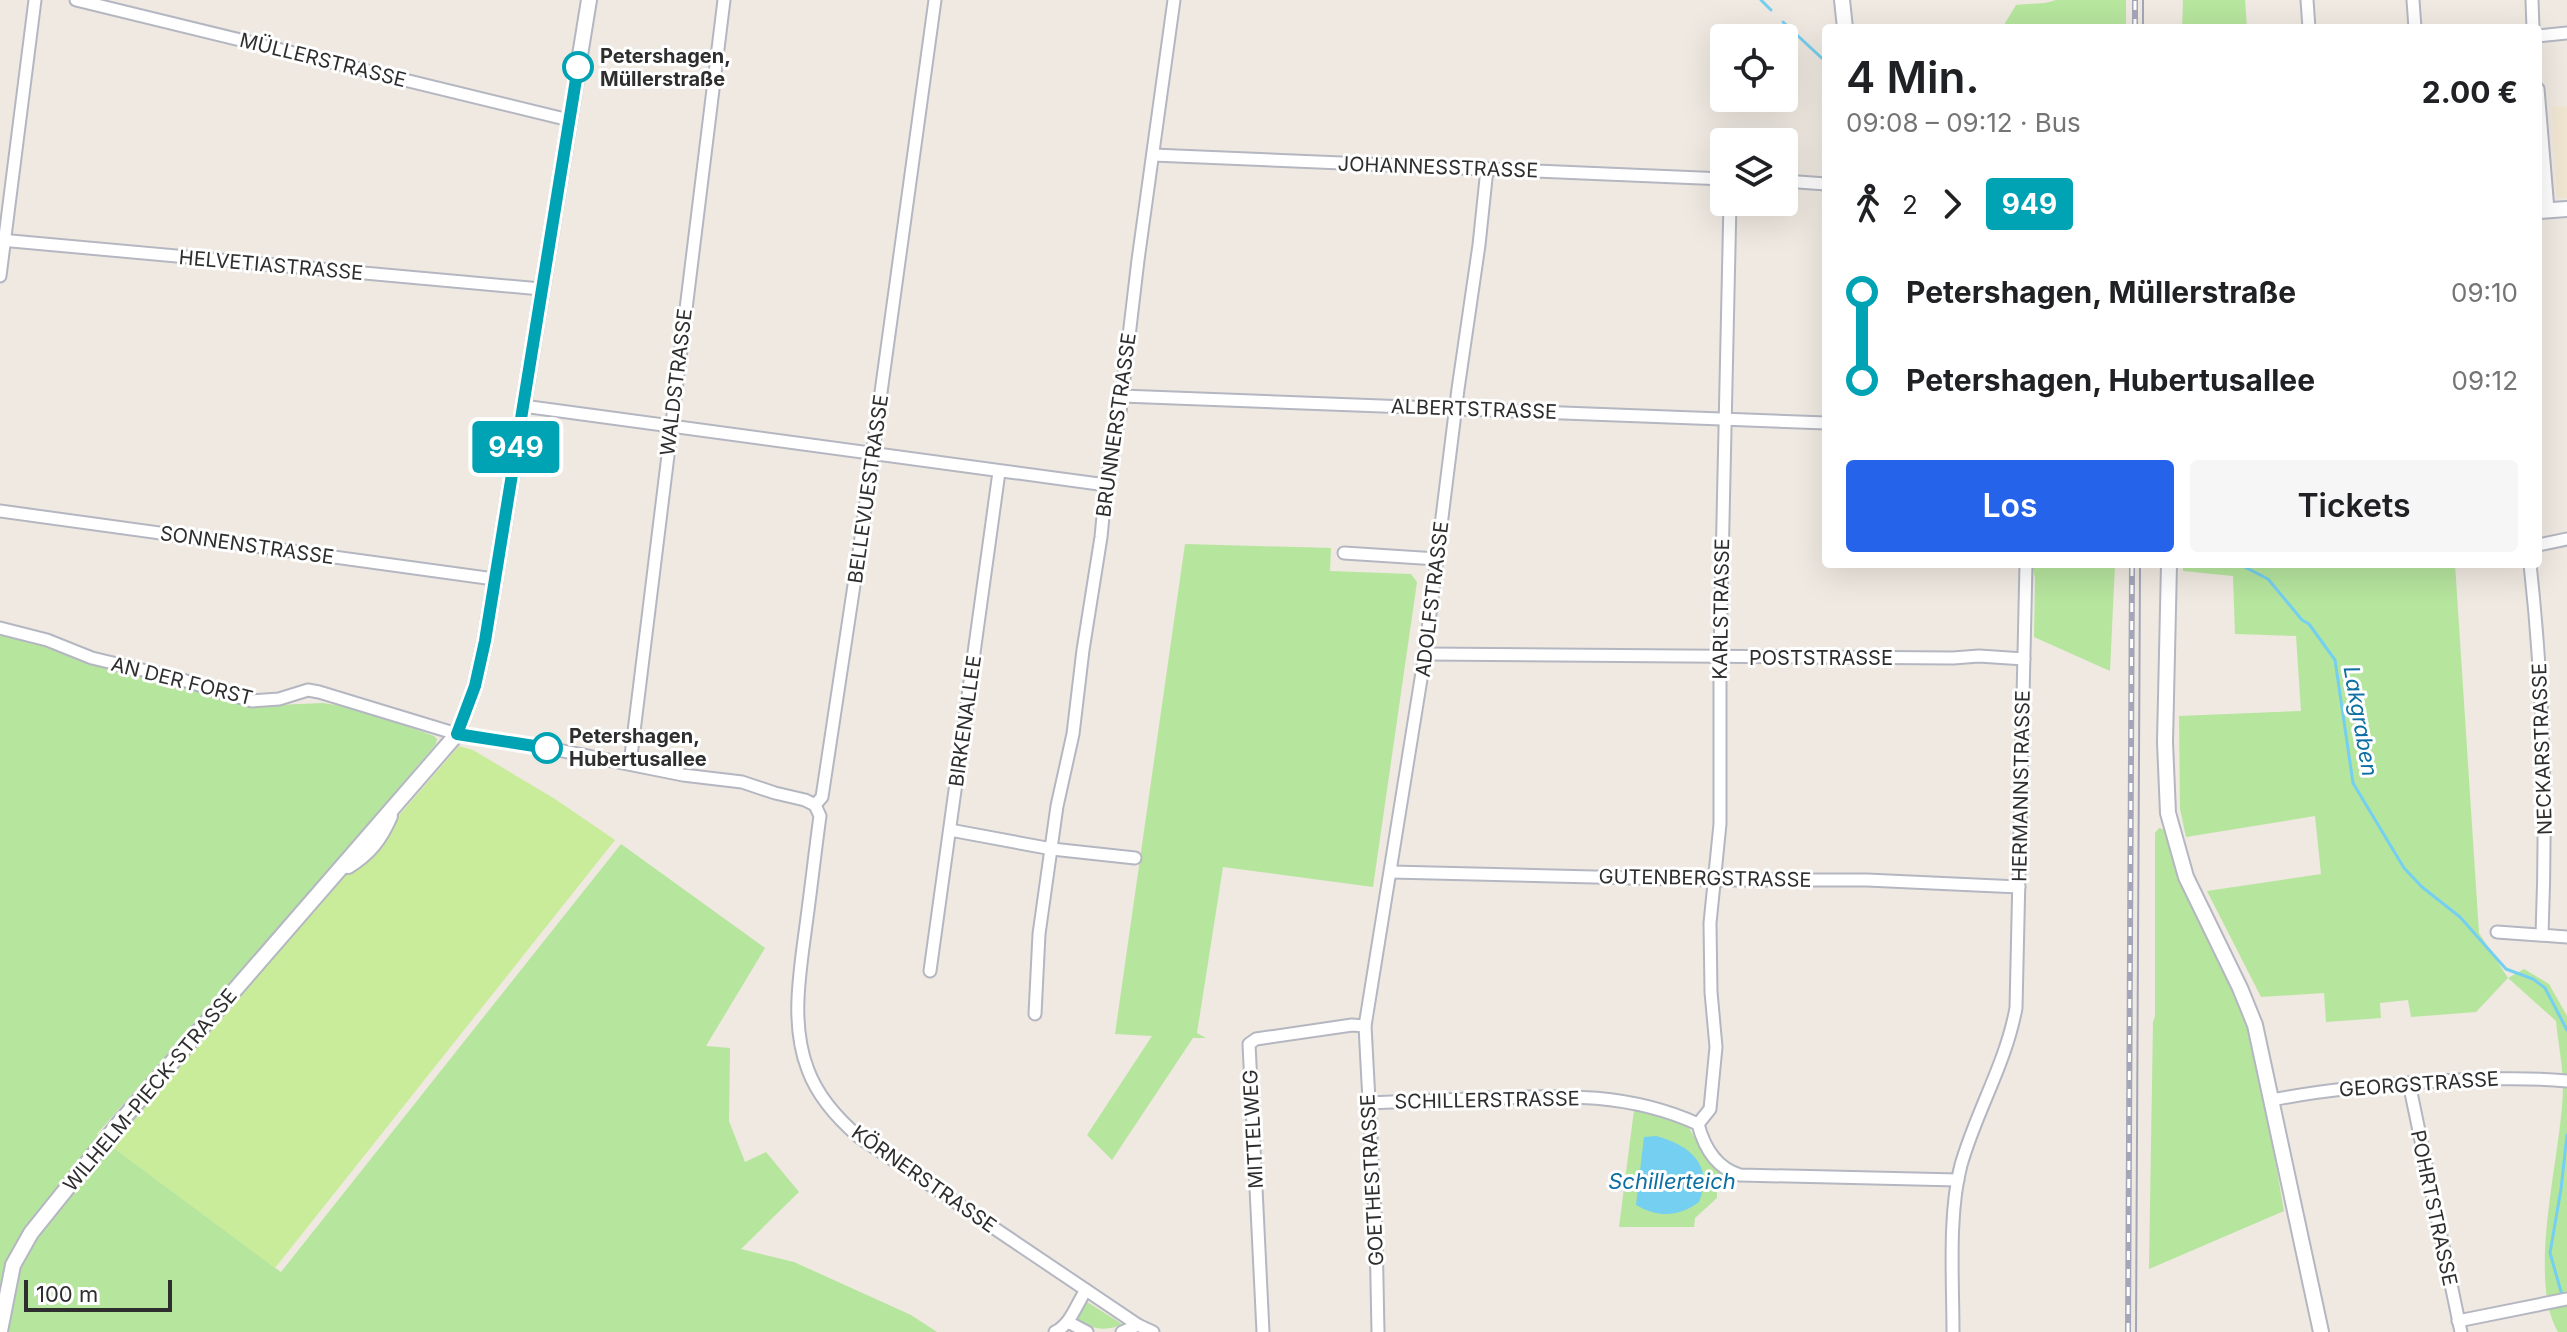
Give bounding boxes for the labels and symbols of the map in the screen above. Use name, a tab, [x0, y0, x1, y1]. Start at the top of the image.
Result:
street label: MÜLLERSTRASSE	[237, 28, 409, 92]
place label: Petershagen, Müllerstraße	[600, 44, 731, 91]
marker: Petershagen, Müllerstraße	[563, 52, 593, 82]
street label: JOHANNESSTRASSE	[1337, 152, 1539, 182]
street label: HELVETIASTRASSE	[178, 245, 364, 285]
street label: WALDSTRASSE	[655, 307, 697, 457]
street label: BRUNNERSTRASSE	[1091, 331, 1141, 519]
street label: BELLEVUESTRASSE	[843, 393, 893, 585]
street label: ALBERTSTRASSE	[1391, 394, 1557, 424]
line badge: 949	[470, 421, 562, 473]
street label: ADOLFSTRASSE	[1411, 520, 1453, 678]
street label: SONNENSTRASSE	[158, 521, 336, 569]
street label: KARLSTRASSE	[1708, 538, 1734, 680]
street label: POSTSTRASSE	[1749, 646, 1893, 670]
street label: AN DER FORST	[109, 652, 255, 710]
street label: BIRKENALLEE	[944, 654, 986, 788]
street label: NECKARSTRASSE	[2527, 663, 2557, 835]
water label: Lakgraben	[2339, 664, 2383, 778]
street label: HERMANNSTRASSE	[2007, 690, 2035, 882]
place label: Petershagen, Hubertusallee	[569, 724, 707, 771]
marker: Petershagen, Hubertusallee	[532, 733, 562, 763]
street label: GUTENBERGSTRASSE	[1598, 864, 1812, 892]
street label: WILHELM-PIECK-STRASSE	[58, 984, 242, 1196]
street label: GEORGSTRASSE	[2338, 1066, 2500, 1102]
street label: MITTELWEG	[1238, 1069, 1268, 1189]
street label: SCHILLERSTRASSE	[1394, 1086, 1580, 1114]
street label: GOETHESTRASSE	[1356, 1093, 1388, 1267]
street label: KÖRNERSTRASSE	[847, 1120, 1001, 1238]
street label: POHRTSTRASSE	[2406, 1128, 2462, 1288]
water label: Schillerteich	[1608, 1168, 1736, 1194]
scale bar	[24, 1276, 172, 1312]

